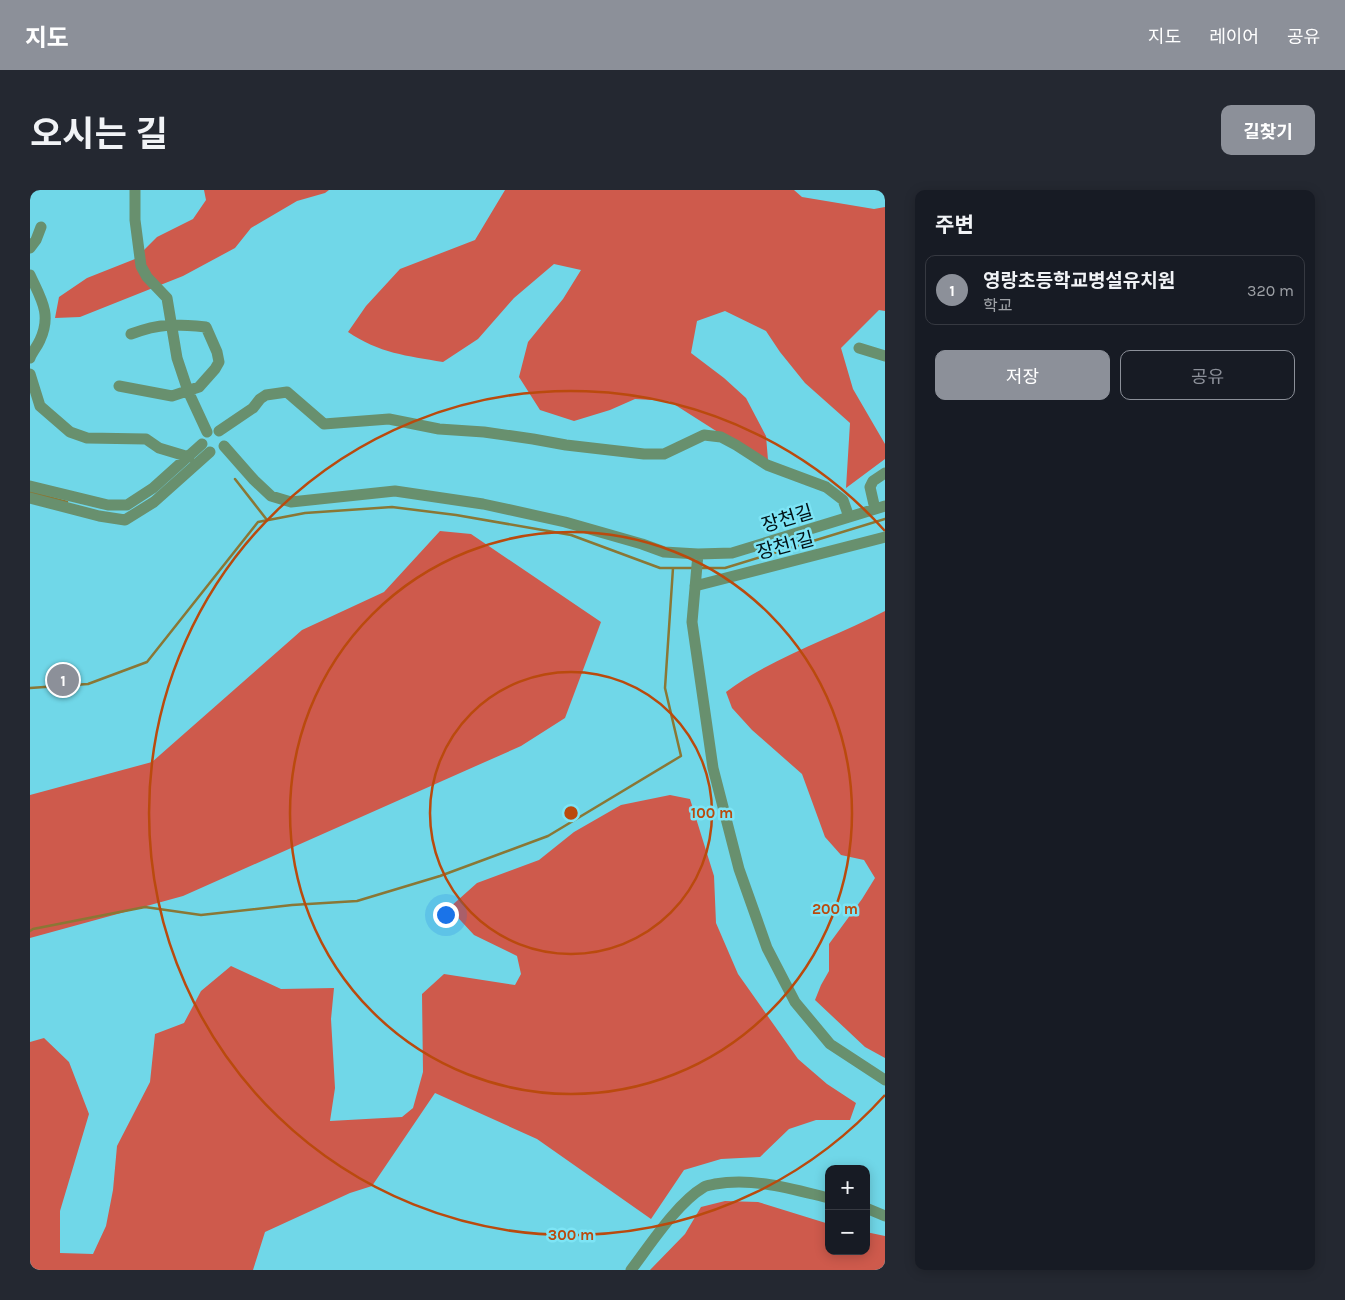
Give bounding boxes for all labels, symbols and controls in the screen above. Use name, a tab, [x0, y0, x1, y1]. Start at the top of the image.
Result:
text: 지도	[25, 24, 69, 52]
text: 지도	[1148, 26, 1181, 48]
text: 레이어	[1209, 26, 1259, 48]
text: 공유	[1287, 26, 1320, 48]
button: 길찾기	[1221, 105, 1315, 155]
text: 오시는 길	[30, 114, 168, 155]
text: 주변	[935, 213, 974, 237]
text: 영랑초등학교병설유치원	[983, 270, 1175, 292]
text: 1	[949, 281, 955, 300]
text: 320 m	[1247, 281, 1294, 300]
text: 학교	[983, 296, 1012, 315]
button: 저장	[935, 350, 1110, 400]
button: 공유	[1120, 350, 1295, 400]
street label: 장천길	[759, 501, 816, 537]
street label: 장천1길	[754, 528, 816, 564]
pin: 1	[47, 661, 79, 699]
centre of rings	[562, 804, 580, 822]
text: 100 m	[691, 804, 733, 822]
text: 200 m	[812, 900, 858, 918]
your location	[433, 902, 459, 928]
map controls	[825, 1165, 870, 1255]
button: +	[825, 1165, 870, 1210]
button: −	[825, 1210, 870, 1255]
text: 300 m	[548, 1226, 594, 1244]

